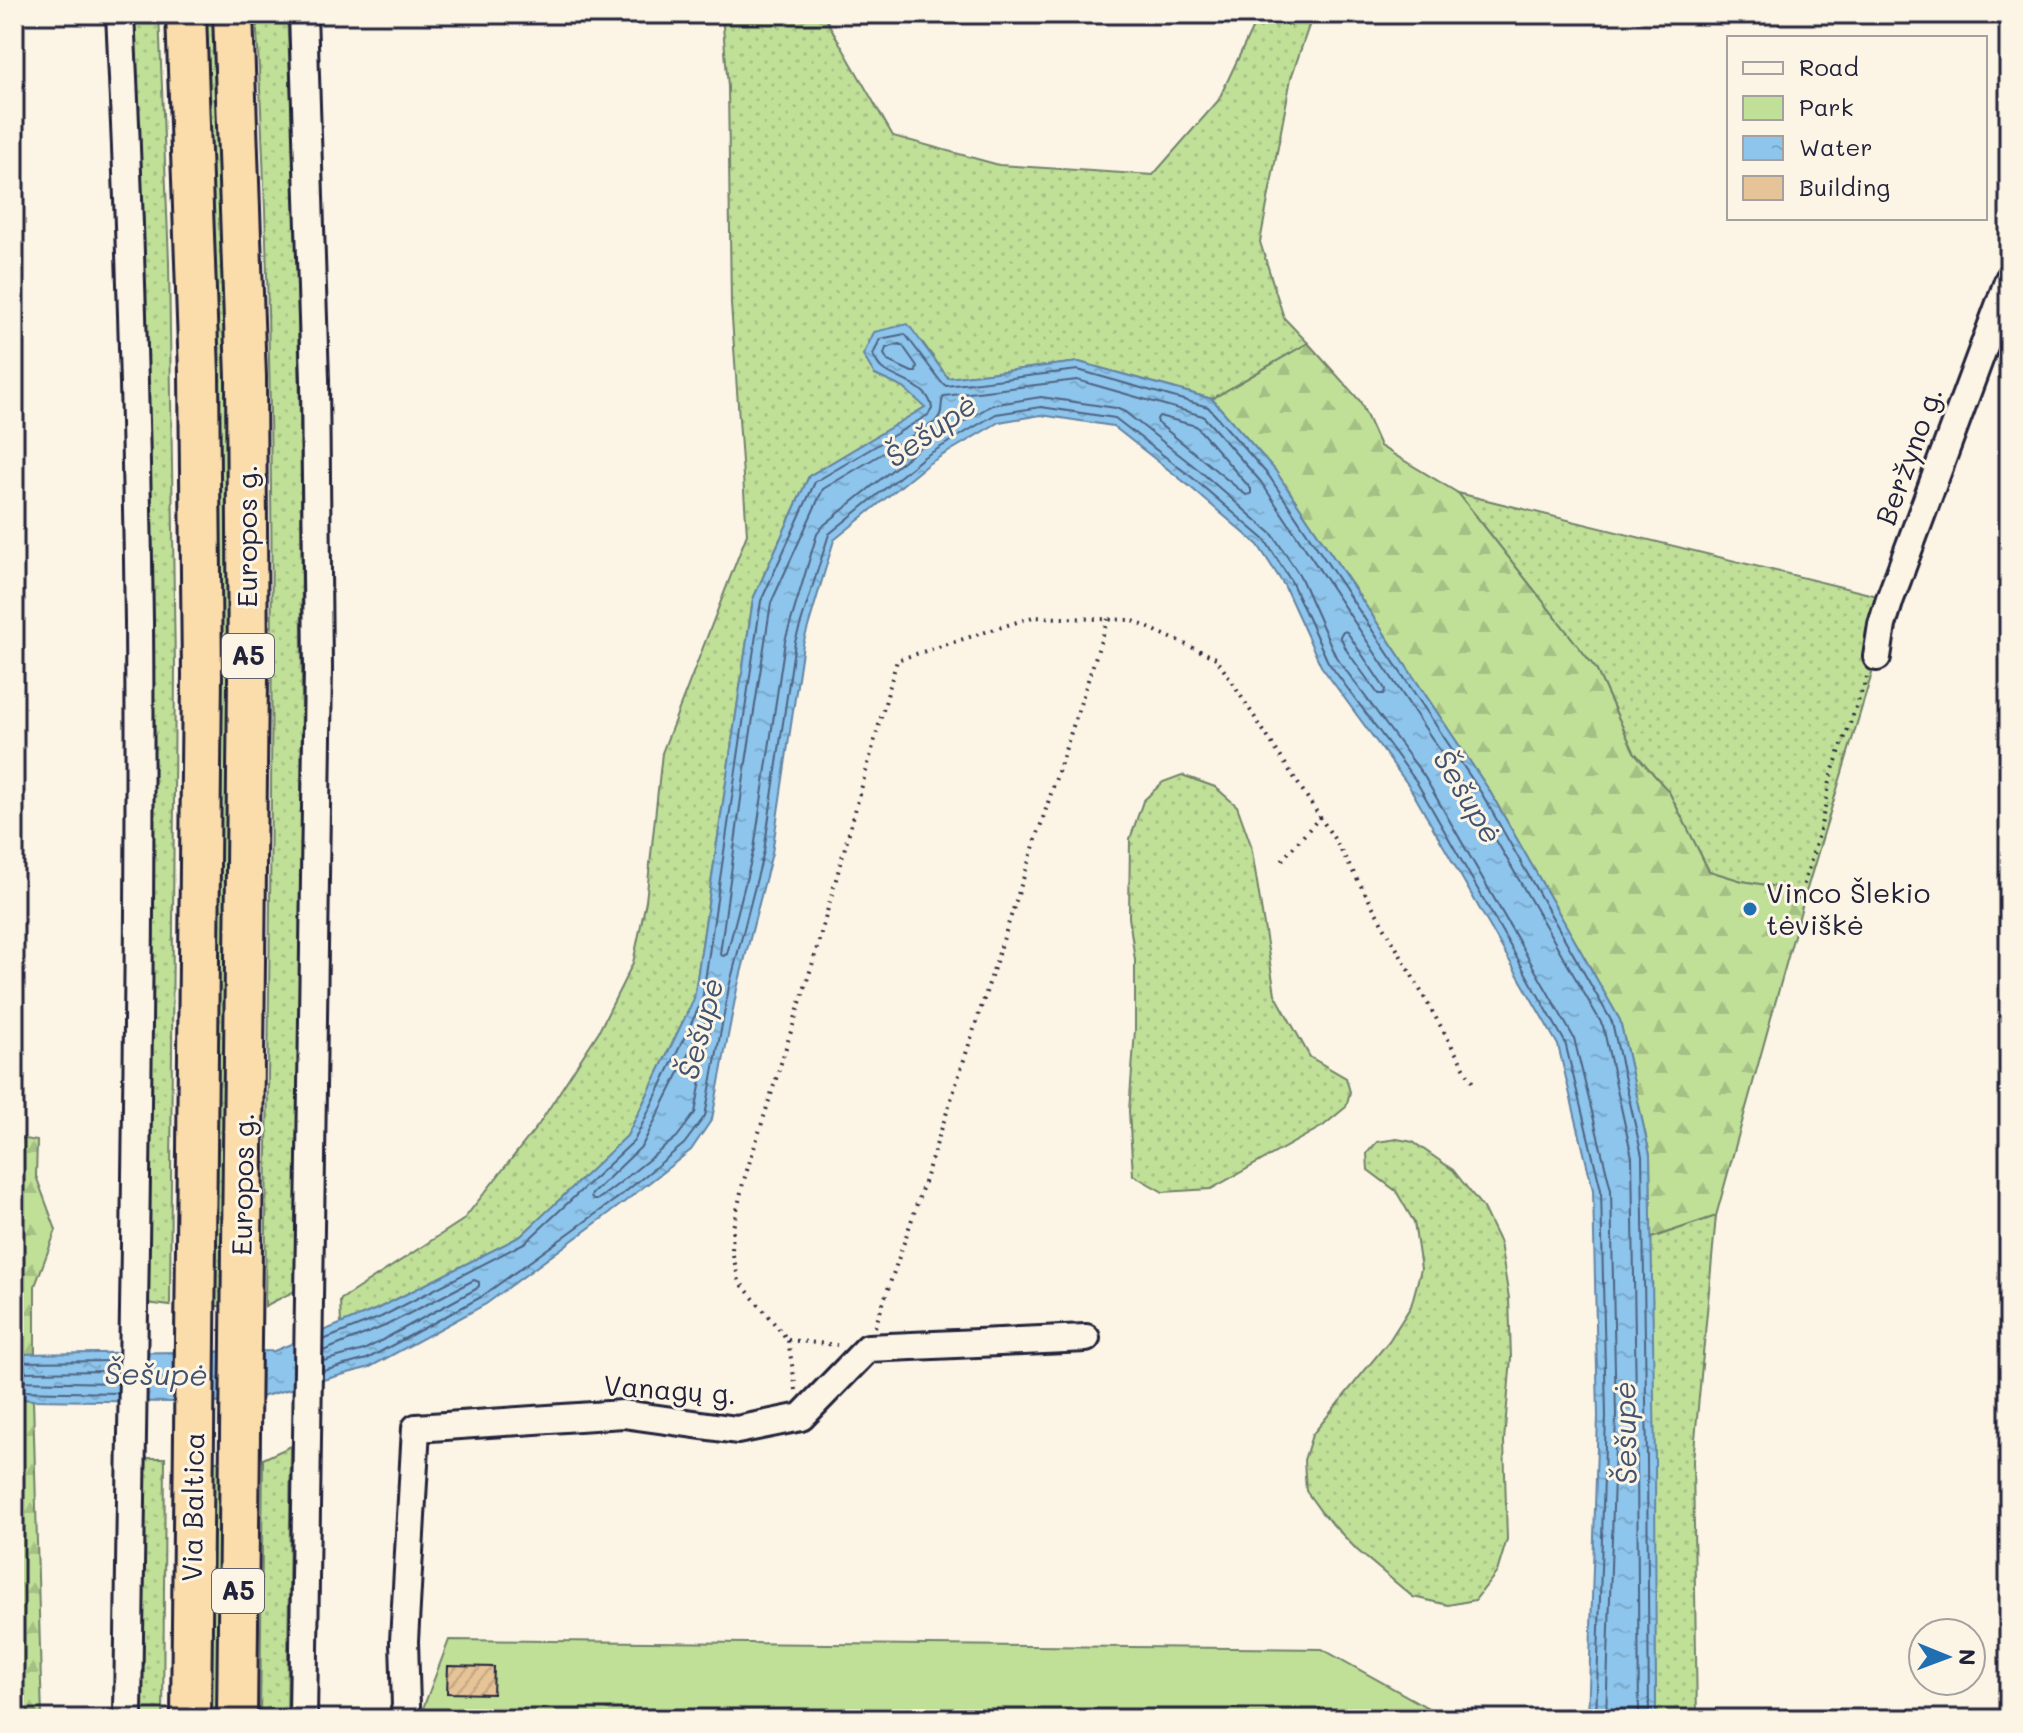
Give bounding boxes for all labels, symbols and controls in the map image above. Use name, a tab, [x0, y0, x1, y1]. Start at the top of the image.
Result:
legend	[1727, 36, 1987, 220]
text: Road	[1799, 51, 1859, 82]
text: Park	[1799, 91, 1853, 122]
text: Water	[1799, 131, 1873, 162]
text: Building	[1799, 171, 1890, 202]
street label: Beržyno g.	[1866, 382, 1950, 530]
water label: Šešupė	[876, 383, 984, 475]
street label: Europos g.	[228, 465, 264, 608]
road number: A5	[222, 634, 274, 678]
water label: Šešupė	[1425, 741, 1513, 851]
place label: Vinco Šlekio tėviškė	[1766, 874, 1930, 942]
marker: Vinco Šlekio tėviškė	[1741, 900, 1759, 918]
water label: Šešupė	[666, 973, 732, 1084]
street label: Europos g.	[223, 1112, 261, 1256]
water label: Šešupė	[104, 1352, 208, 1394]
street label: Vanagų g.	[602, 1366, 738, 1412]
water label: Šešupė	[1603, 1381, 1645, 1485]
street label: Via Baltica	[173, 1432, 211, 1582]
road number: A5	[212, 1569, 264, 1613]
north arrow	[1907, 1617, 1987, 1697]
text: N	[1953, 1649, 1982, 1666]

